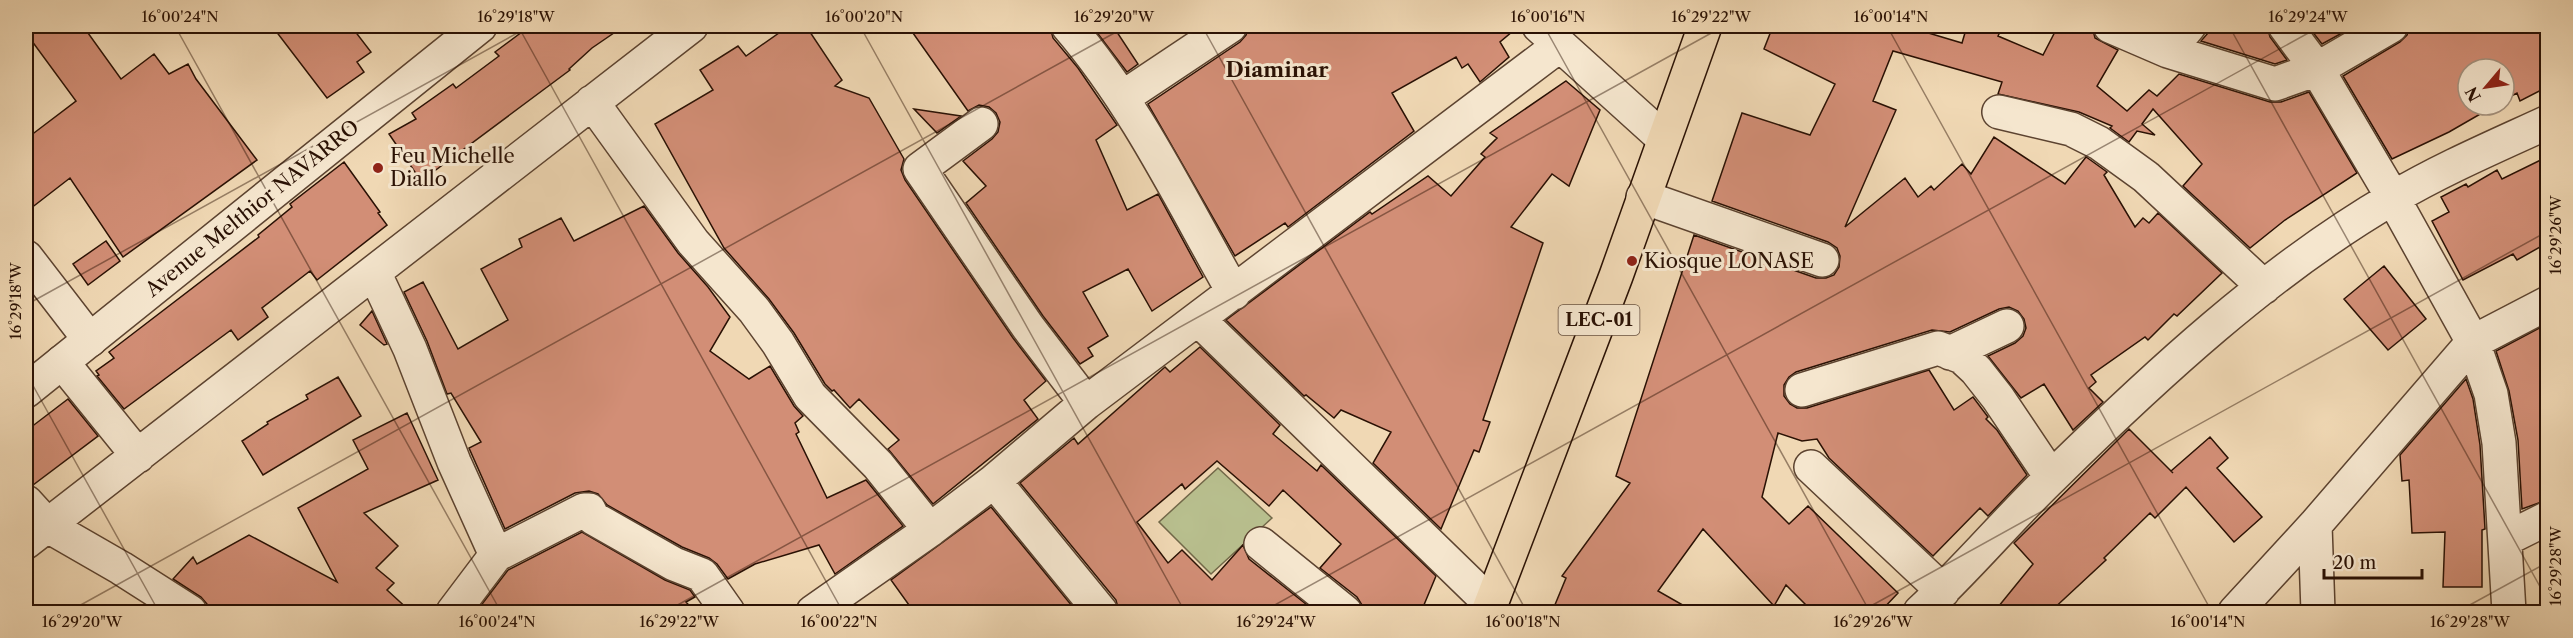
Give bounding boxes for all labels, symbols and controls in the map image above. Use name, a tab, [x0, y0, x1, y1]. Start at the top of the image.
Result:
text: 16°00'24"N	[141, 7, 219, 26]
text: 16°29'18"W	[477, 7, 555, 26]
text: 16°00'20"N	[825, 7, 903, 26]
text: 16°29'20"W	[1074, 7, 1155, 26]
text: 16°00'16"N	[1511, 7, 1585, 26]
text: 16°29'22"W	[1671, 7, 1751, 26]
text: 16°00'14"N	[1854, 7, 1928, 26]
text: 16°29'24"W	[2268, 7, 2348, 26]
district label: Diaminar	[1225, 57, 1329, 82]
north arrow	[2456, 57, 2516, 117]
text: N	[2461, 83, 2485, 105]
street label: Avenue Melthior NAVARRO	[140, 114, 364, 302]
place label: Feu Michelle Diallo	[390, 144, 515, 191]
marker: Feu Michelle Diallo	[371, 161, 385, 175]
text: 16°29'26"W	[2546, 195, 2565, 275]
place label: Kiosque LONASE	[1644, 249, 1814, 273]
marker: Kiosque LONASE	[1625, 254, 1639, 268]
text: 16°29'18"W	[6, 262, 25, 340]
road number: LEC-01	[1558, 305, 1640, 335]
text: 16°29'28"W	[2546, 525, 2565, 606]
scale bar	[2324, 542, 2422, 580]
text: 20 m	[2333, 552, 2377, 574]
text: 16°29'20"W	[42, 612, 123, 631]
text: 16°00'24"N	[458, 612, 536, 631]
text: 16°29'22"W	[639, 612, 719, 631]
text: 16°00'22"N	[800, 612, 878, 631]
text: 16°29'24"W	[1236, 612, 1316, 631]
text: 16°00'18"N	[1485, 612, 1561, 631]
text: 16°29'26"W	[1833, 612, 1913, 631]
text: 16°00'14"N	[2171, 612, 2245, 631]
text: 16°29'28"W	[2430, 612, 2511, 631]

